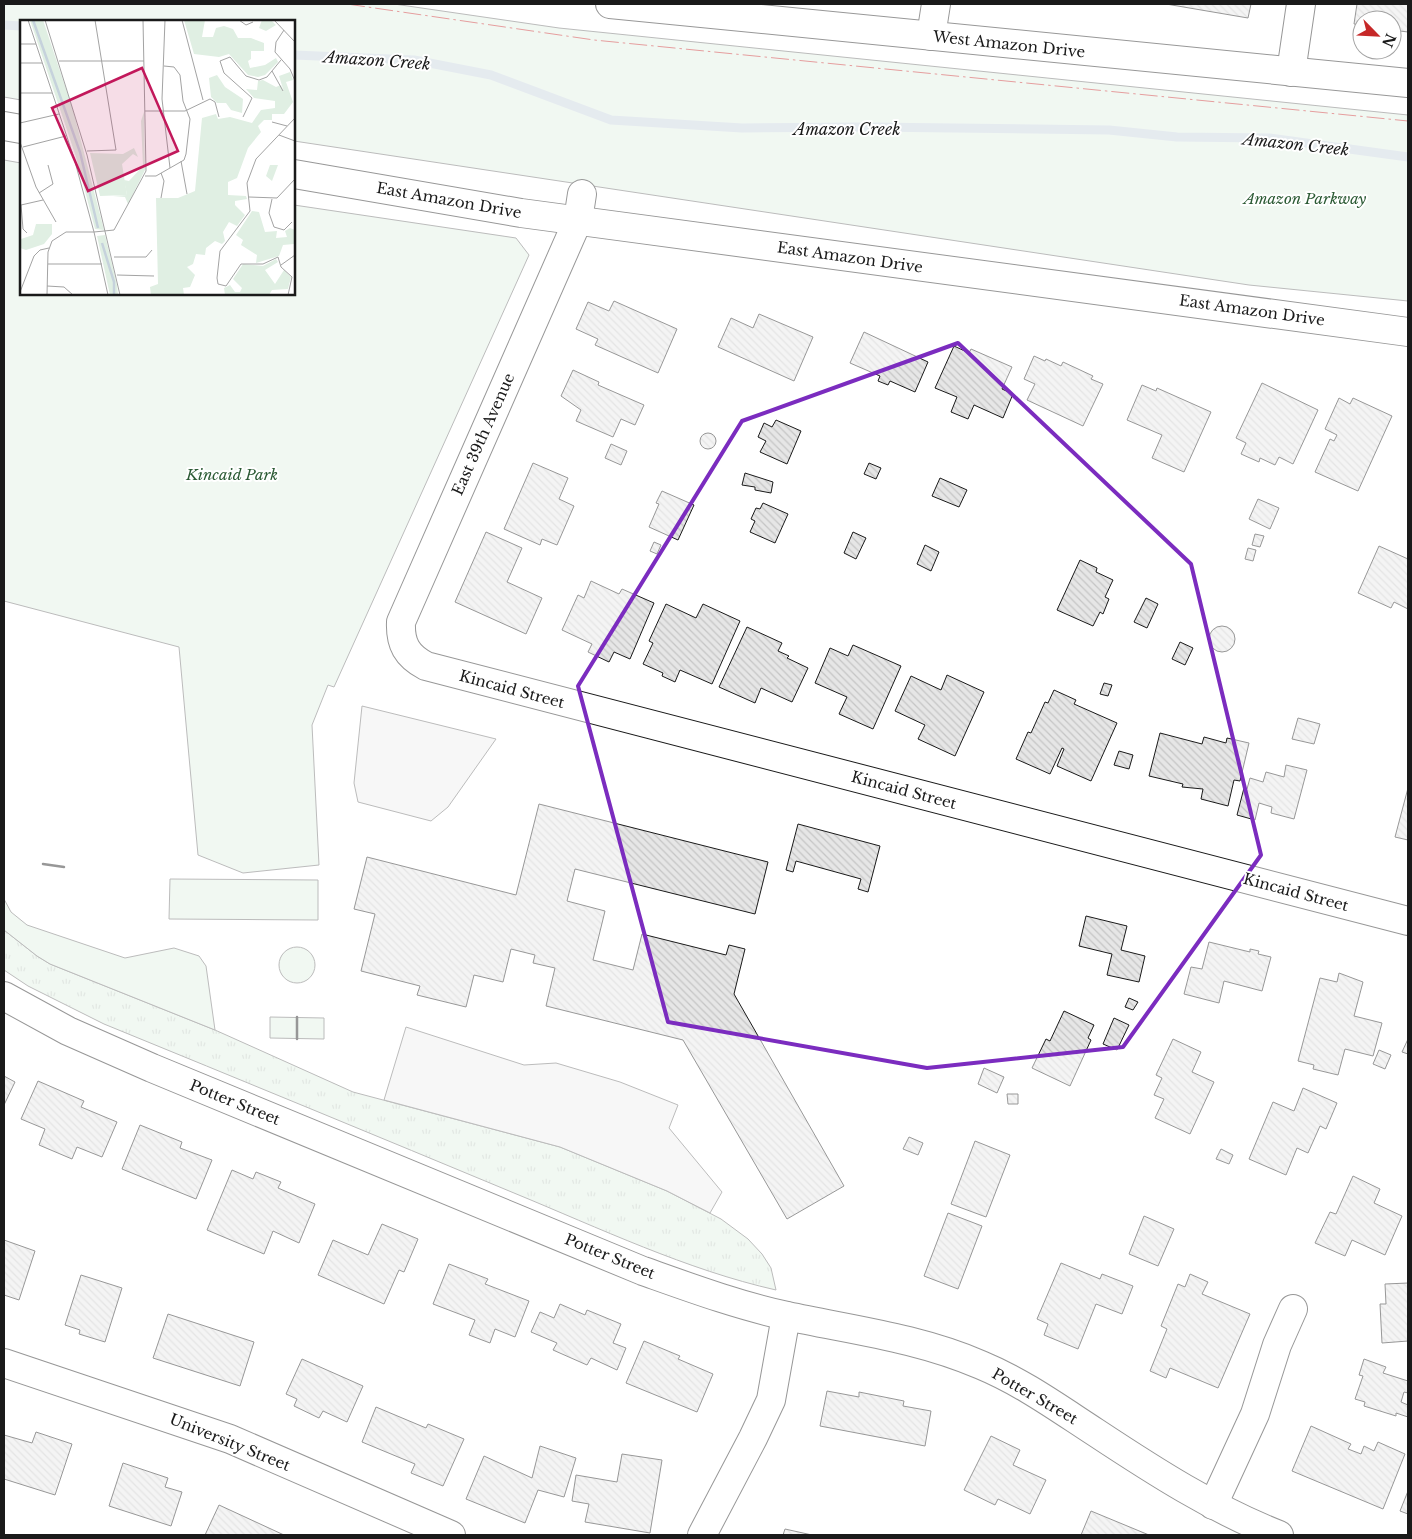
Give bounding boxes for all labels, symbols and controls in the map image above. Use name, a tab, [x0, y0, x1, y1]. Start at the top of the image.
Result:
north arrow	[1352, 10, 1402, 60]
inset map	[20, 20, 295, 295]
street label: West Amazon Drive	[931, 26, 1086, 61]
text: N	[1378, 31, 1400, 50]
water label: Amazon Creek	[321, 46, 431, 74]
water label: Amazon Creek	[792, 119, 900, 139]
water label: Amazon Creek	[1240, 128, 1350, 160]
street label: East Amazon Drive	[375, 178, 523, 222]
park label: Amazon Parkway	[1242, 189, 1367, 208]
street label: East Amazon Drive	[776, 237, 924, 277]
street label: East Amazon Drive	[1178, 290, 1326, 330]
street label: East 39th Avenue	[448, 370, 518, 498]
park label: Kincaid Park	[185, 465, 278, 484]
street label: Kincaid Street	[457, 666, 567, 712]
street label: Kincaid Street	[849, 767, 959, 813]
street label: Kincaid Street	[1241, 869, 1351, 915]
street label: Potter Street	[187, 1075, 283, 1129]
street label: Potter Street	[562, 1229, 658, 1283]
street label: Potter Street	[989, 1364, 1082, 1428]
street label: University Street	[167, 1409, 293, 1475]

